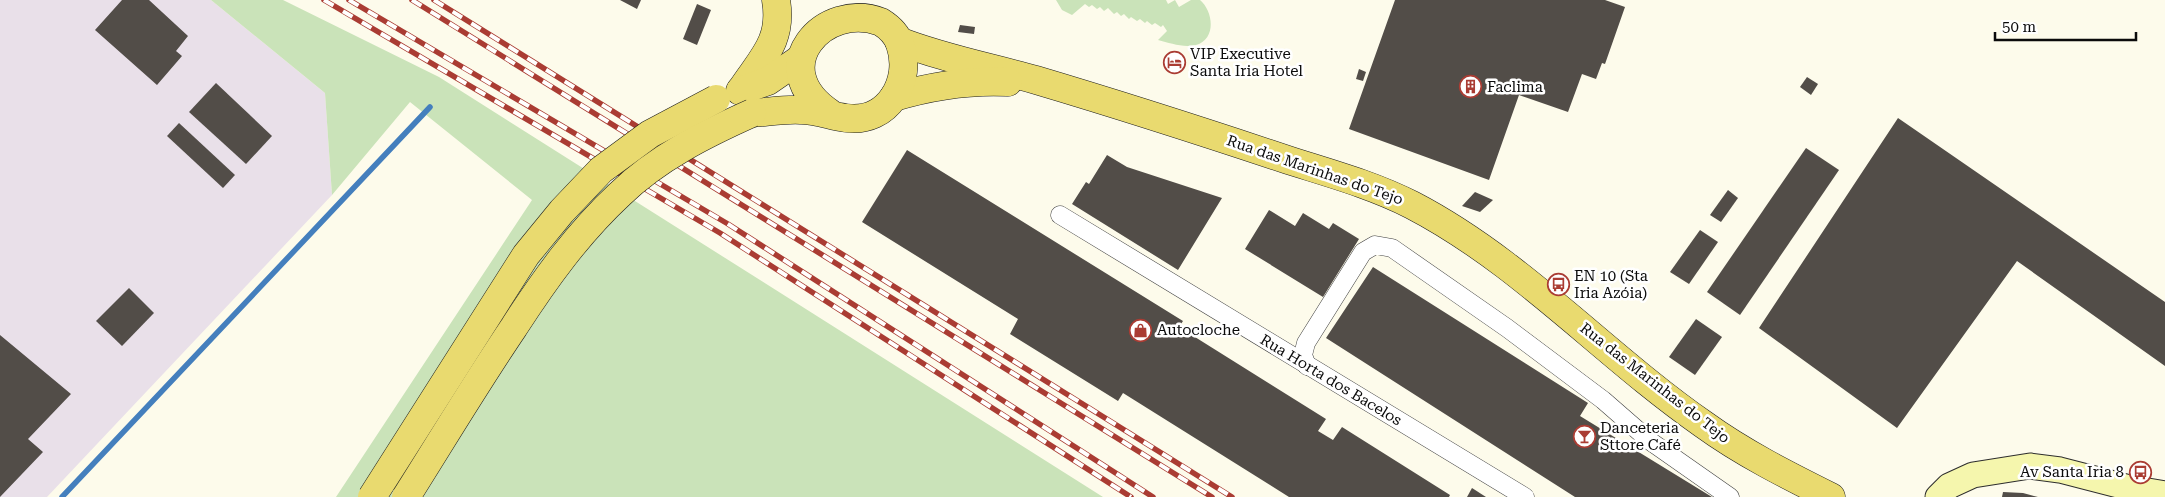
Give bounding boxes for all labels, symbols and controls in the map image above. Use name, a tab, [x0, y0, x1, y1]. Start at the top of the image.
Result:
scale bar	[1995, 10, 2136, 42]
text: 50 m	[2002, 18, 2037, 36]
place label: VIP Executive Santa Iria Hotel	[1190, 45, 1303, 80]
hotel icon: VIP Executive Santa Iria Hotel	[1162, 51, 1186, 75]
building icon: Faclima	[1459, 75, 1483, 99]
place label: Faclima	[1487, 78, 1543, 96]
street label: Rua das Marinhas do Tejo	[1225, 131, 1405, 209]
place label: EN 10 (Sta Iria Azóia)	[1574, 267, 1648, 302]
bus stop icon: EN 10 (Sta Iria Azóia)	[1546, 273, 1570, 297]
shop icon: Autocloche	[1129, 318, 1153, 342]
street label: Rua das Marinhas do Tejo	[1577, 319, 1733, 447]
place label: Autocloche	[1157, 321, 1240, 339]
street label: Rua Horta dos Bacelos	[1257, 331, 1405, 429]
place label: Danceteria Sttore Café	[1600, 419, 1681, 454]
bar icon: Danceteria Sttore Café	[1572, 425, 1596, 449]
bus stop icon: Av Santa Iria 8	[2128, 460, 2152, 484]
place label: Av Santa Iria 8	[2020, 463, 2124, 481]

